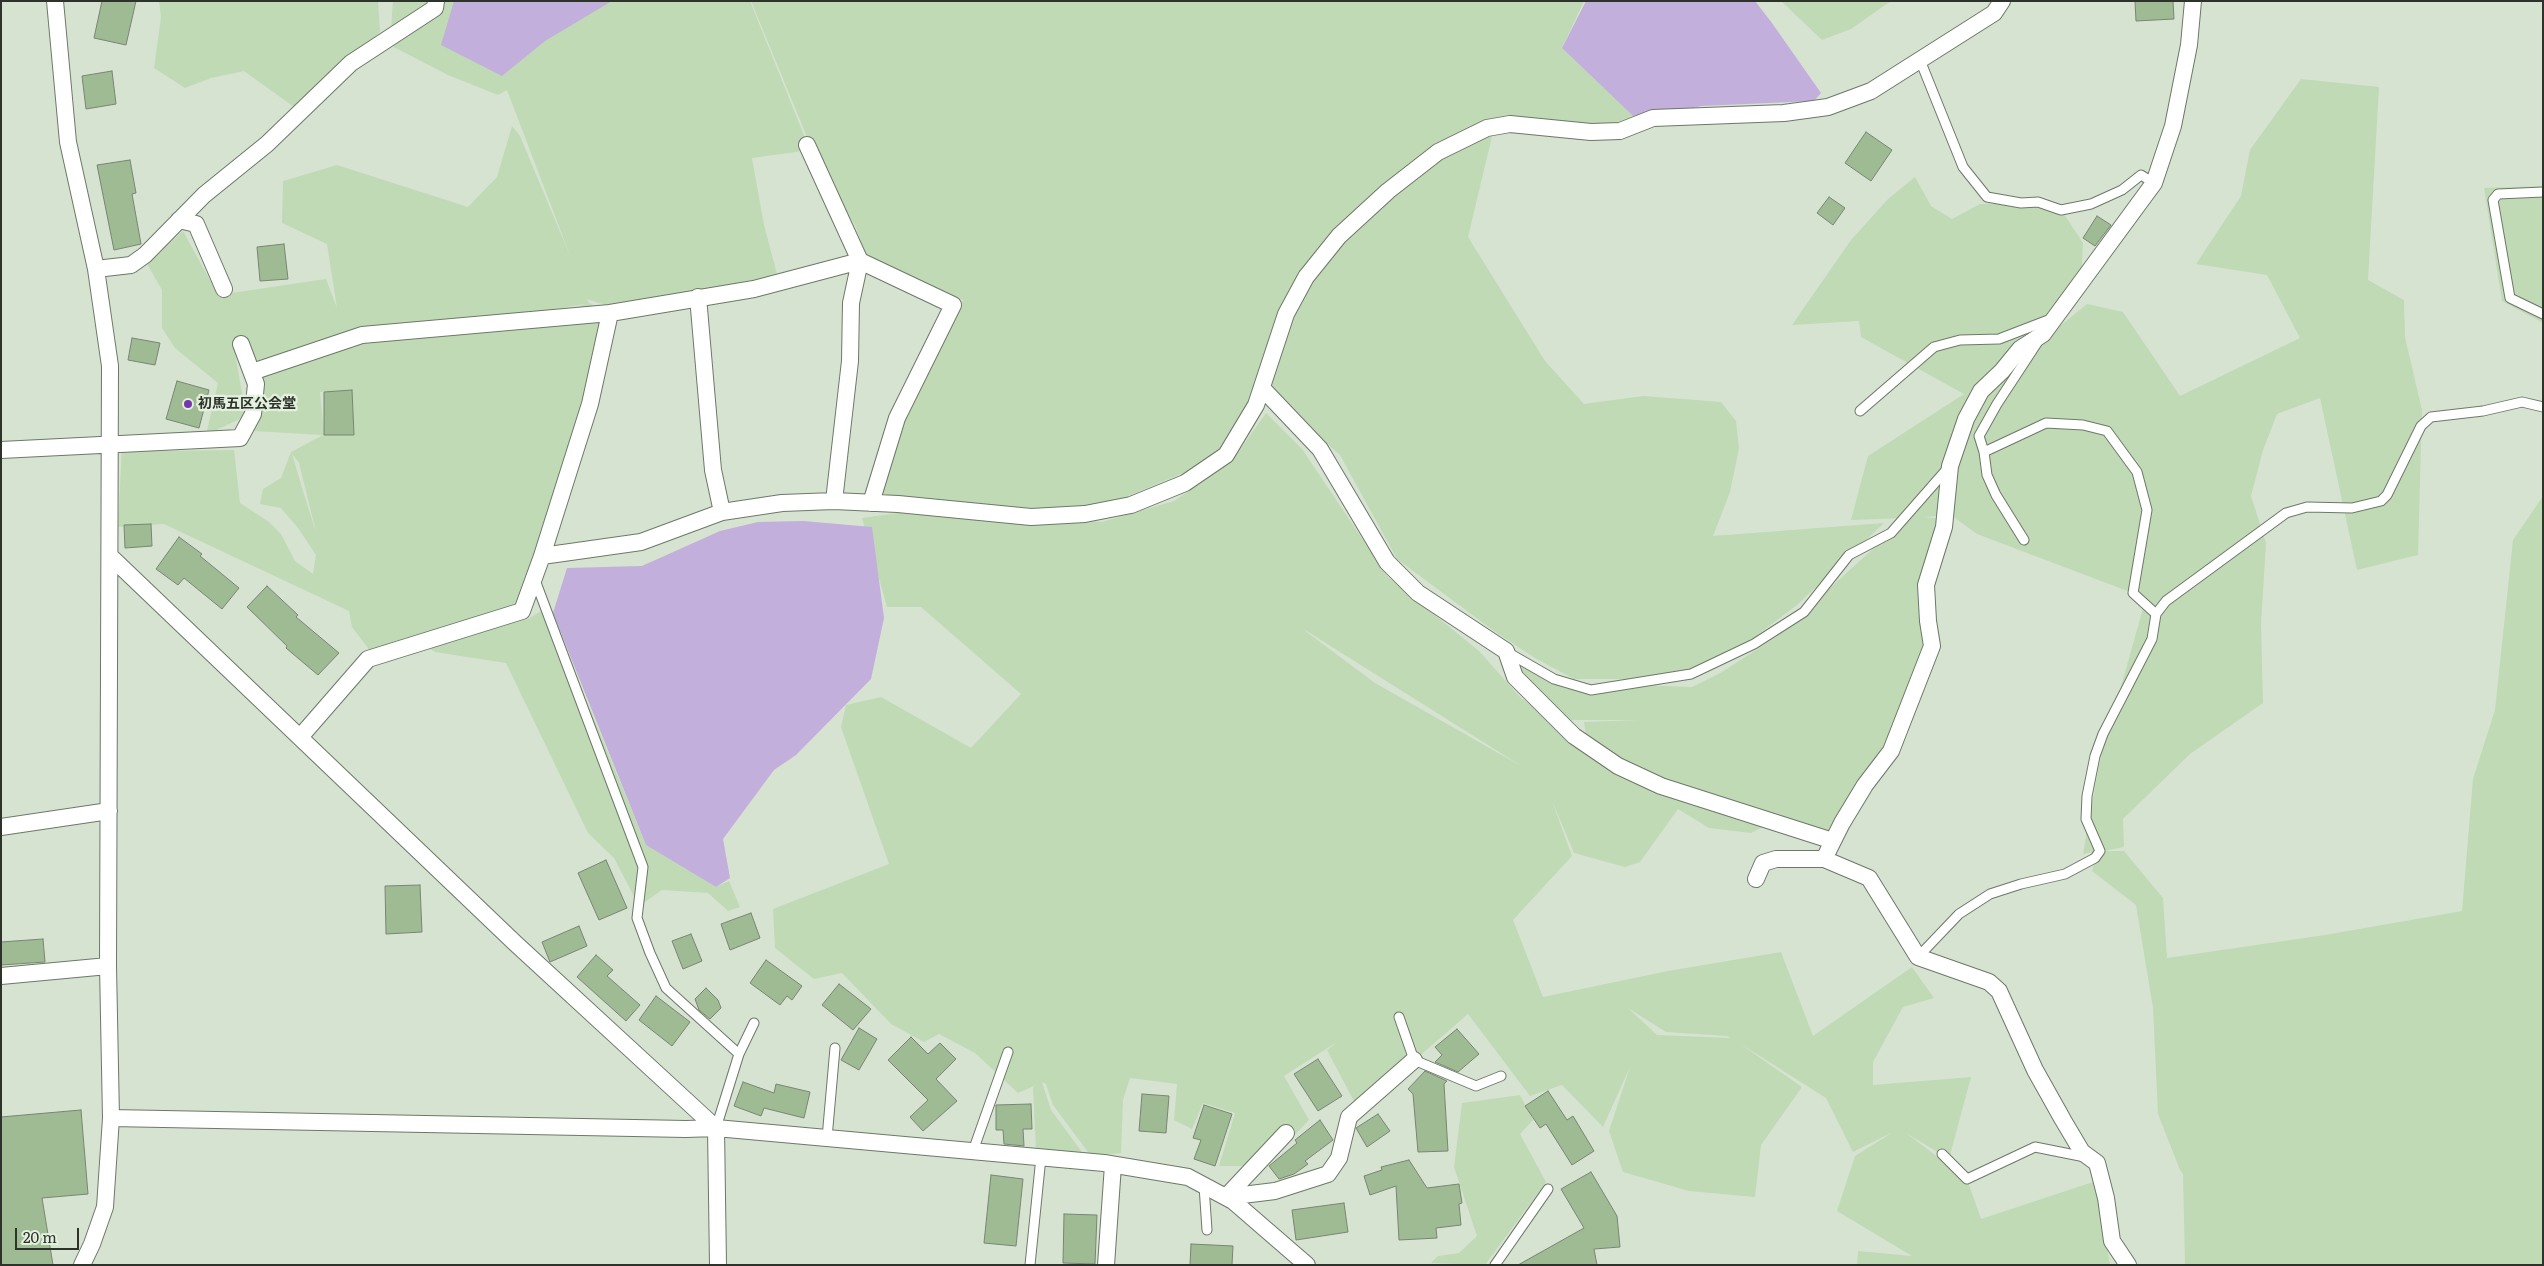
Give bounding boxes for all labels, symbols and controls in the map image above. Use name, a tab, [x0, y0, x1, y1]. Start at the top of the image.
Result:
place label: 初馬五区公会堂	[198, 396, 296, 412]
marker: 初馬五区公会堂	[182, 398, 194, 410]
scale bar	[18, 1218, 81, 1250]
text: 20 m	[23, 1225, 57, 1248]

